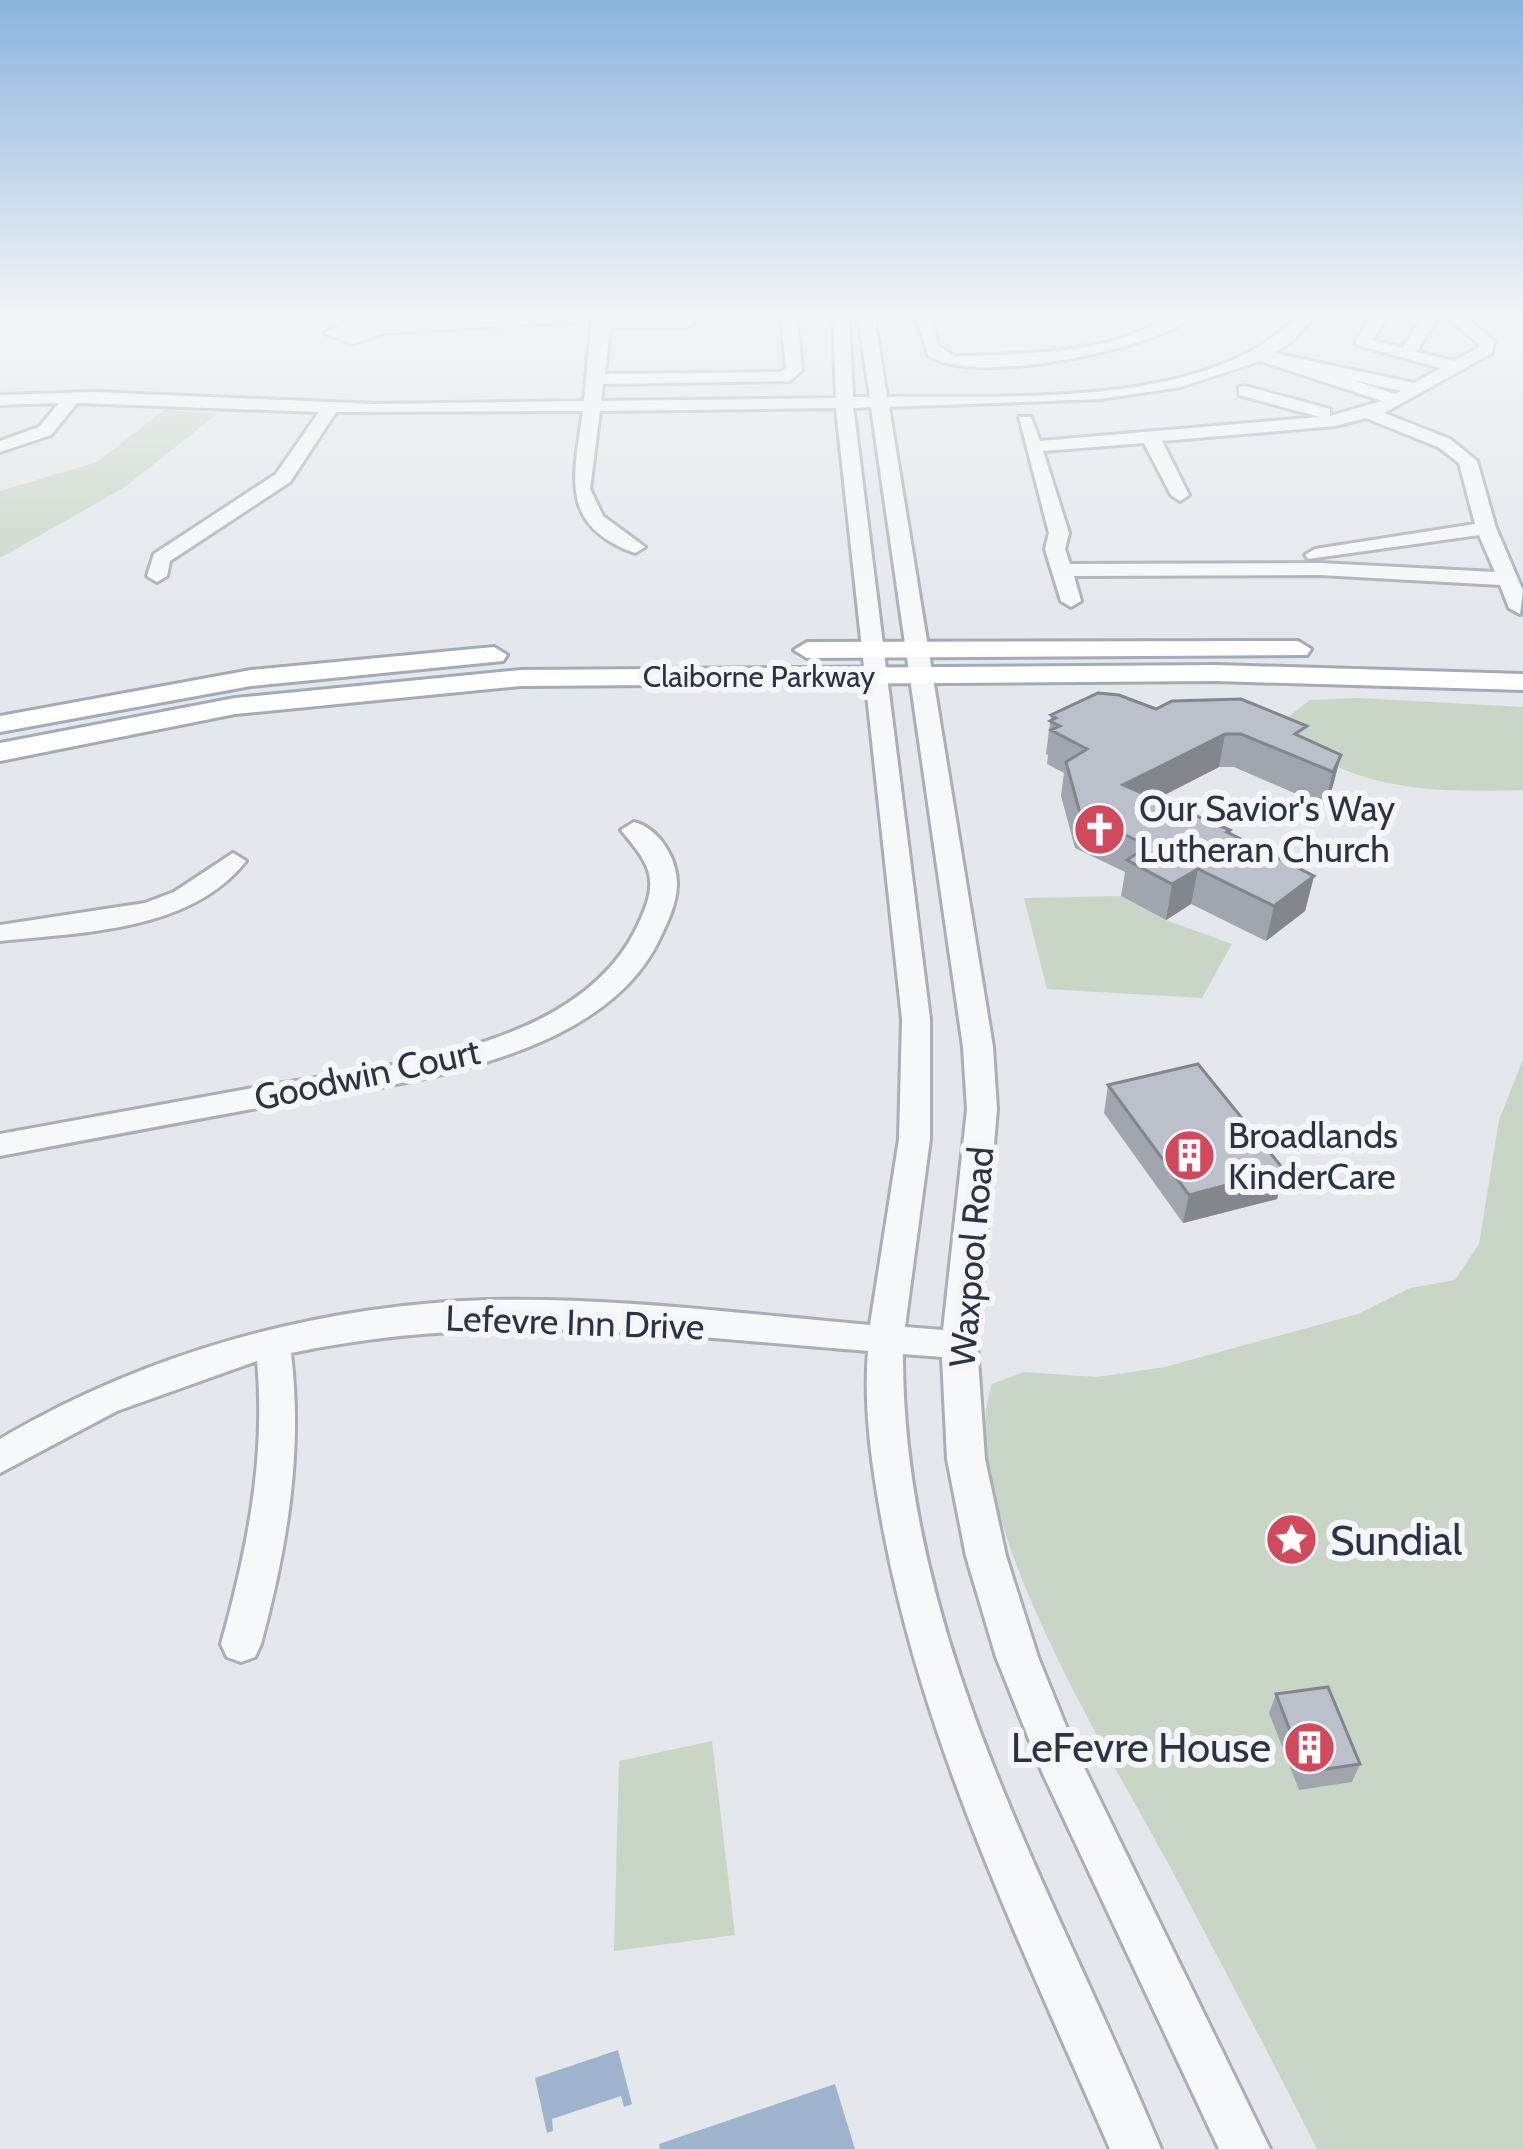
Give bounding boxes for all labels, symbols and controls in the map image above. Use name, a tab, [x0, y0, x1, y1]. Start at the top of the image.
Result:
street label: Claiborne Parkway	[643, 658, 875, 695]
place label: Our Savior's Way Lutheran Church	[1139, 786, 1395, 871]
church icon: Our Savior's Way Lutheran Church	[1072, 801, 1128, 857]
street label: Goodwin Court	[250, 1029, 484, 1119]
place label: Broadlands KinderCare	[1228, 1113, 1398, 1198]
building icon: Broadlands KinderCare	[1161, 1128, 1217, 1184]
street label: Waxpool Road	[939, 1145, 1003, 1369]
street label: Lefevre Inn Drive	[445, 1295, 705, 1349]
place icon: Sundial	[1263, 1512, 1319, 1568]
place label: Sundial	[1330, 1514, 1462, 1566]
building icon: LeFevre House	[1282, 1719, 1338, 1775]
place label: LeFevre House	[1011, 1721, 1271, 1773]

